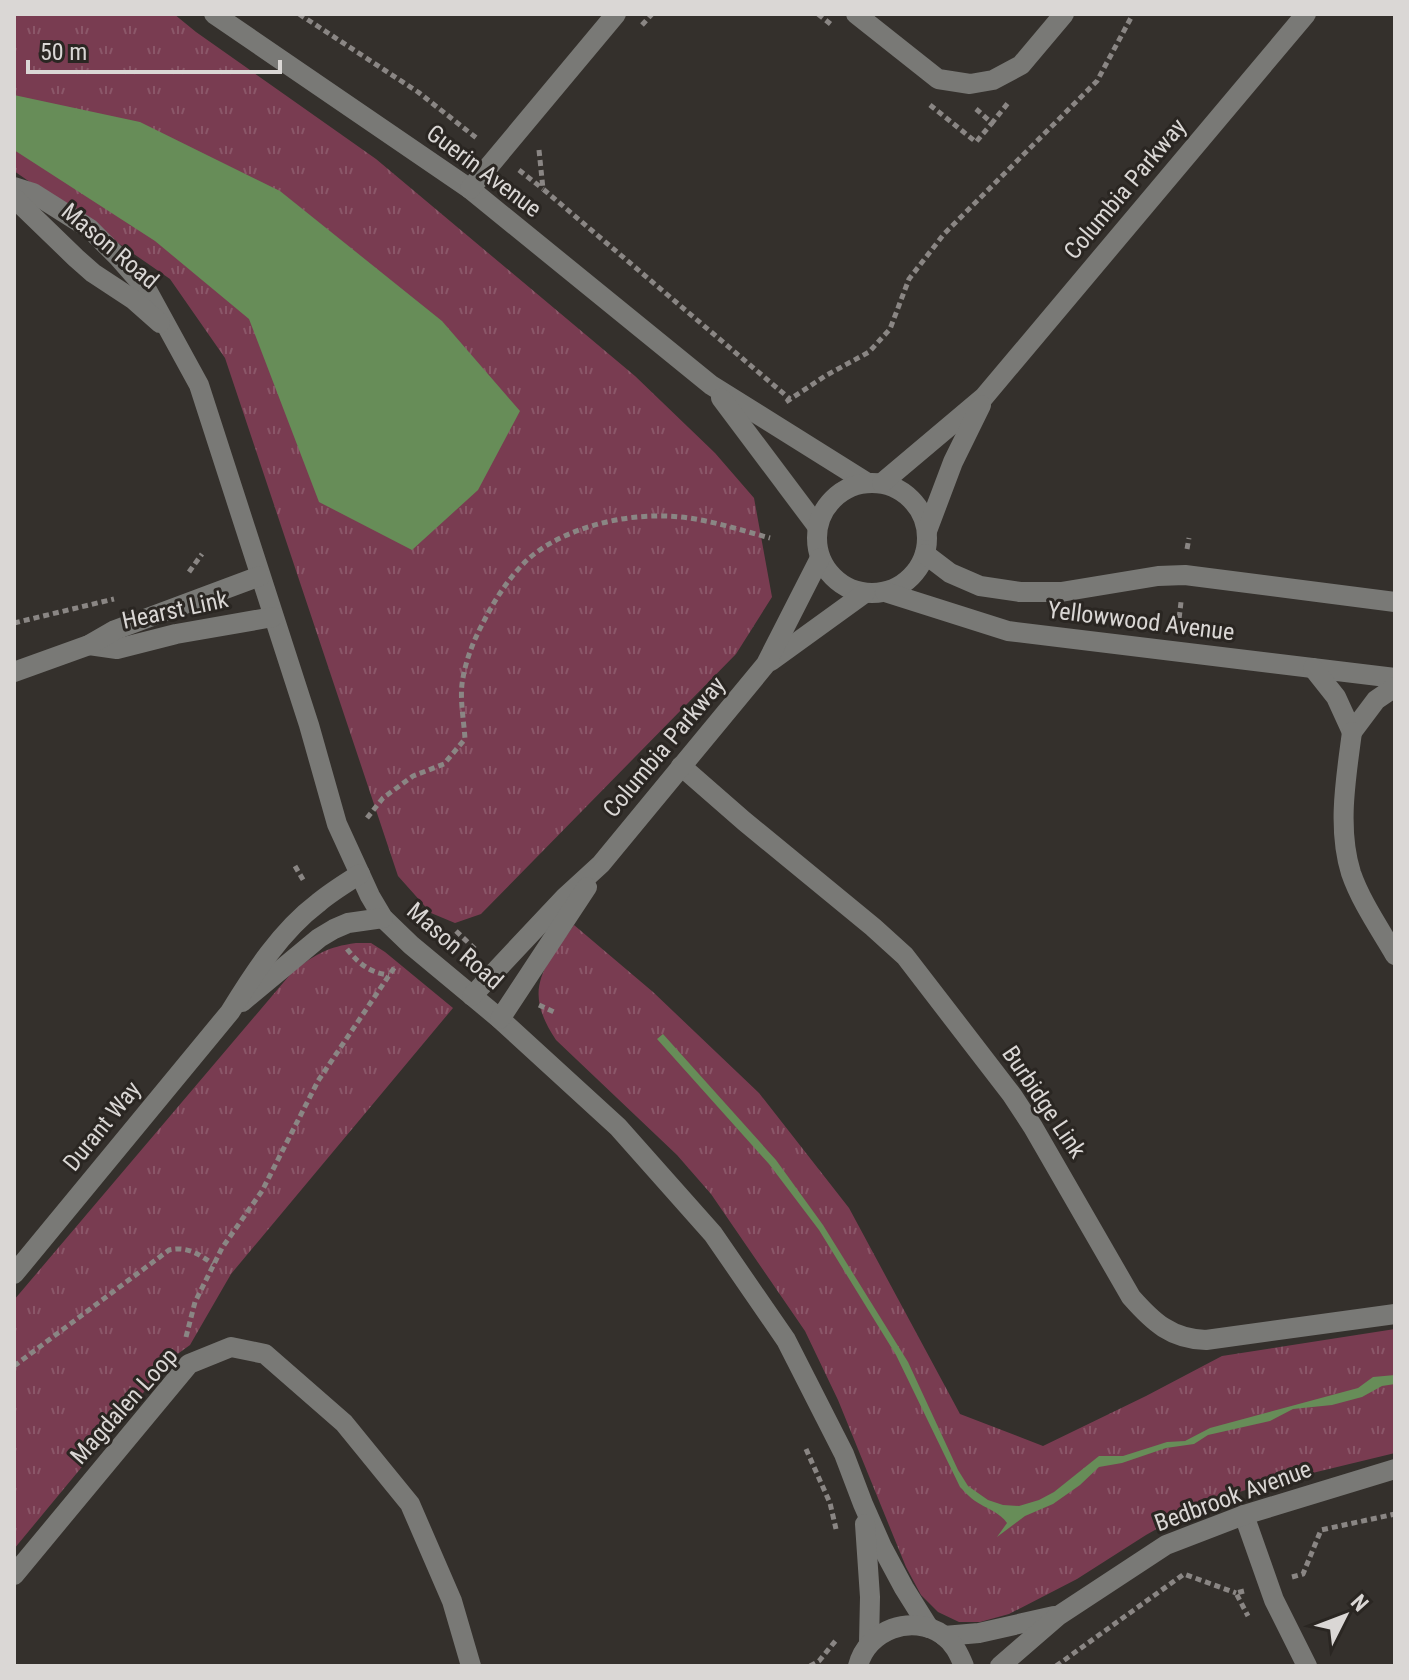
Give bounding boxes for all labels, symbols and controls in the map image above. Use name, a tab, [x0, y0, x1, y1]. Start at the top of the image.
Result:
scale bar	[28, 24, 280, 74]
text: 50 m	[40, 38, 87, 66]
street label: Columbia Parkway	[1058, 113, 1192, 265]
street label: Guerin Avenue	[421, 119, 547, 223]
street label: Mason Road	[56, 197, 164, 295]
street label: Hearst Link	[119, 585, 231, 635]
street label: Yellowwood Avenue	[1046, 596, 1236, 646]
street label: Columbia Parkway	[597, 671, 731, 823]
street label: Mason Road	[401, 897, 509, 995]
street label: Burbidge Link	[996, 1041, 1092, 1164]
street label: Durant Way	[57, 1076, 147, 1176]
street label: Magdalen Loop	[65, 1342, 183, 1470]
street label: Bedbrook Avenue	[1151, 1455, 1315, 1537]
north arrow	[1305, 1576, 1385, 1656]
text: N	[1346, 1590, 1373, 1616]

